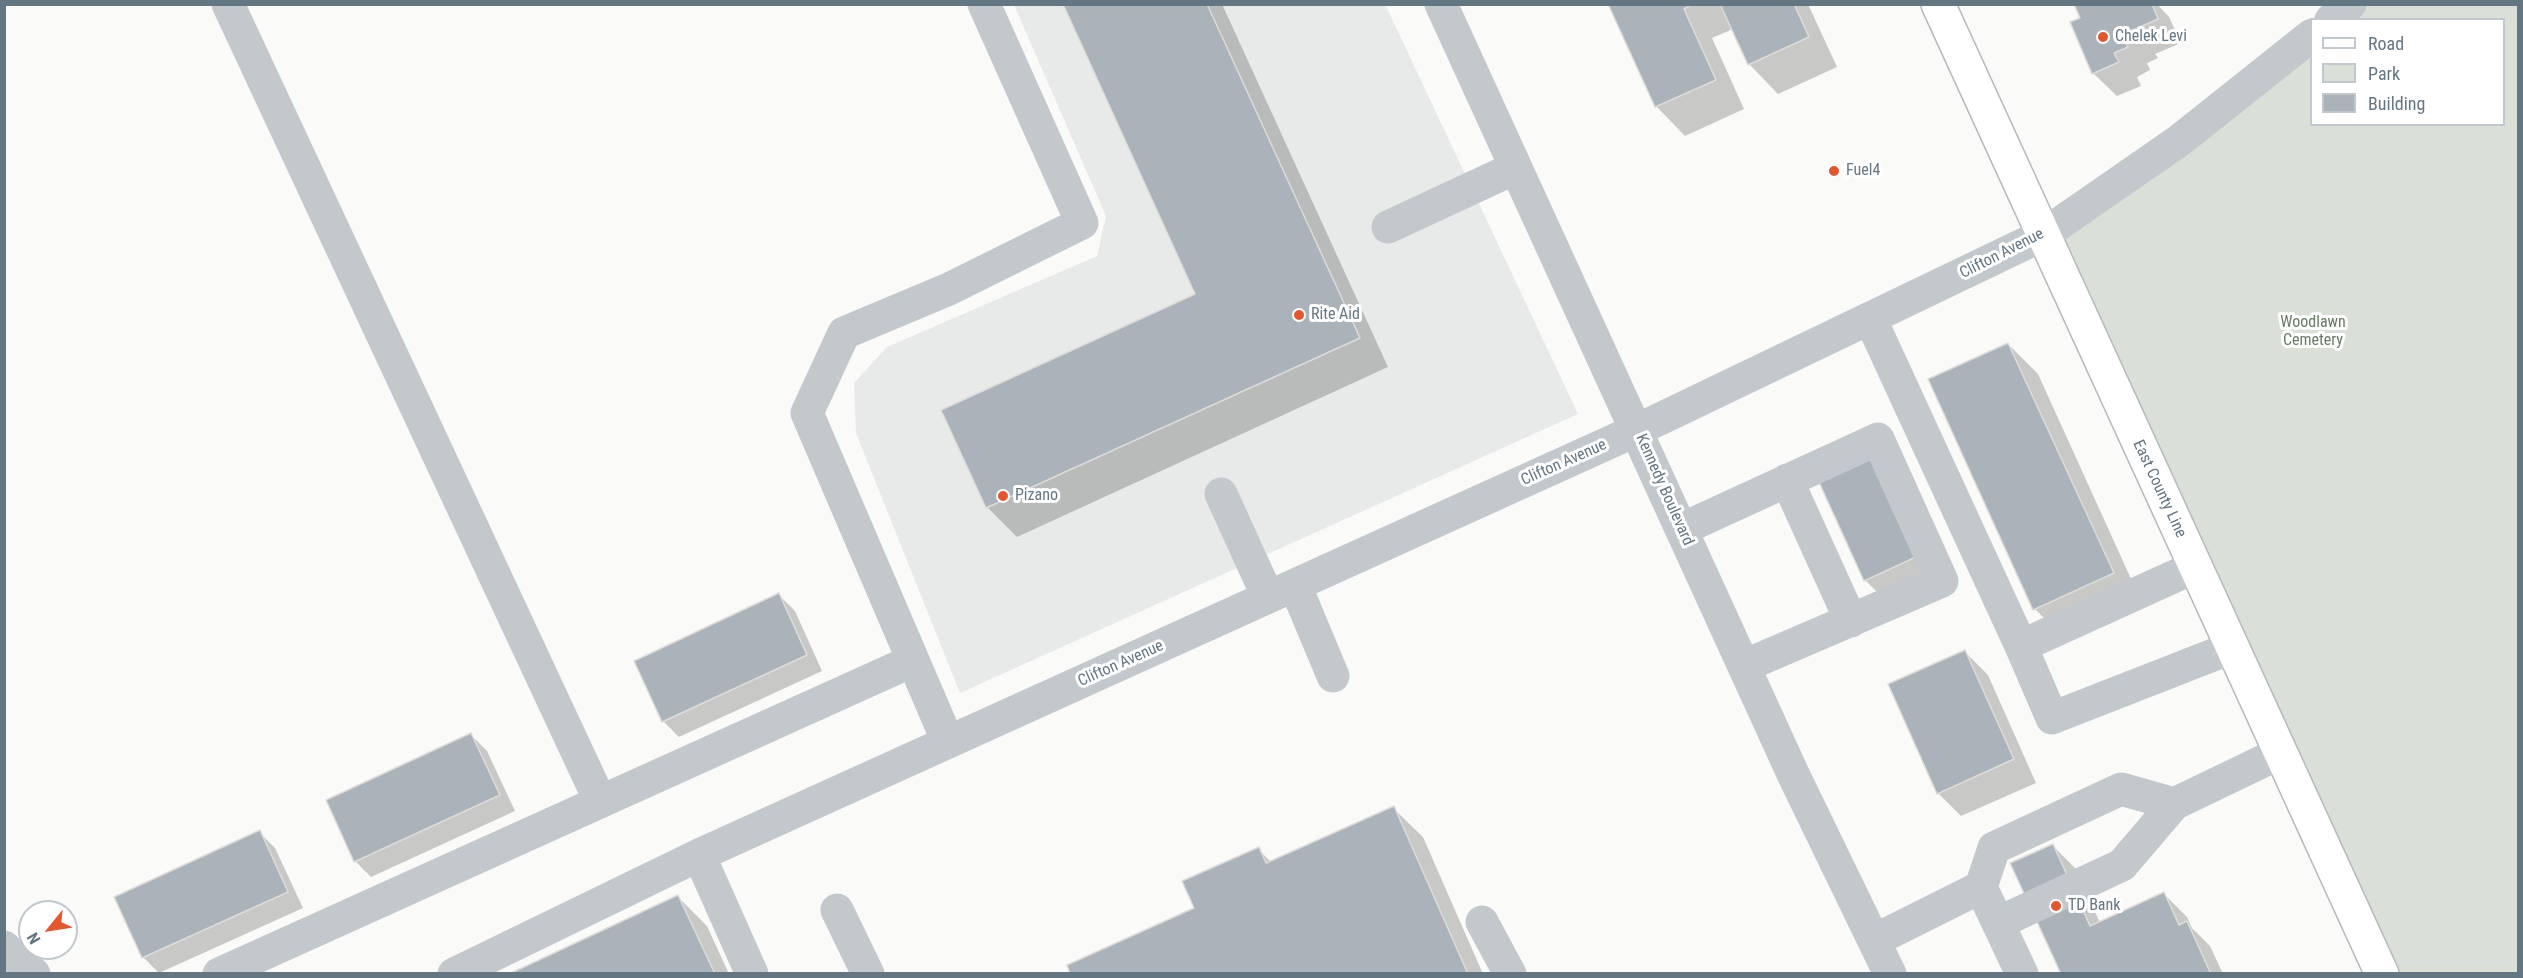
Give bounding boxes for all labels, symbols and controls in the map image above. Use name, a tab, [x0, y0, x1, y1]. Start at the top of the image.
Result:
legend	[2310, 18, 2505, 126]
place label: Chelek Levi	[2115, 27, 2187, 47]
marker: Chelek Levi	[2096, 30, 2110, 44]
text: Road	[2368, 33, 2404, 54]
text: Park	[2368, 63, 2400, 84]
text: Building	[2368, 93, 2425, 114]
place label: Fuel4	[1846, 161, 1880, 181]
marker: Fuel4	[1827, 164, 1841, 178]
street label: Clifton Avenue	[1957, 225, 2047, 283]
place label: Rite Aid	[1311, 305, 1360, 325]
marker: Rite Aid	[1292, 308, 1306, 322]
park label: Woodlawn Cemetery	[2280, 313, 2346, 351]
street label: Kennedy Boulevard	[1631, 431, 1697, 549]
street label: Clifton Avenue	[1518, 436, 1610, 490]
street label: East County Line	[2128, 437, 2190, 541]
place label: Pizano	[1015, 486, 1058, 506]
marker: Pizano	[996, 489, 1010, 503]
street label: Clifton Avenue	[1075, 637, 1167, 691]
place label: TD Bank	[2068, 896, 2120, 916]
marker: TD Bank	[2049, 899, 2063, 913]
north arrow	[18, 900, 78, 960]
text: N	[23, 929, 44, 947]

